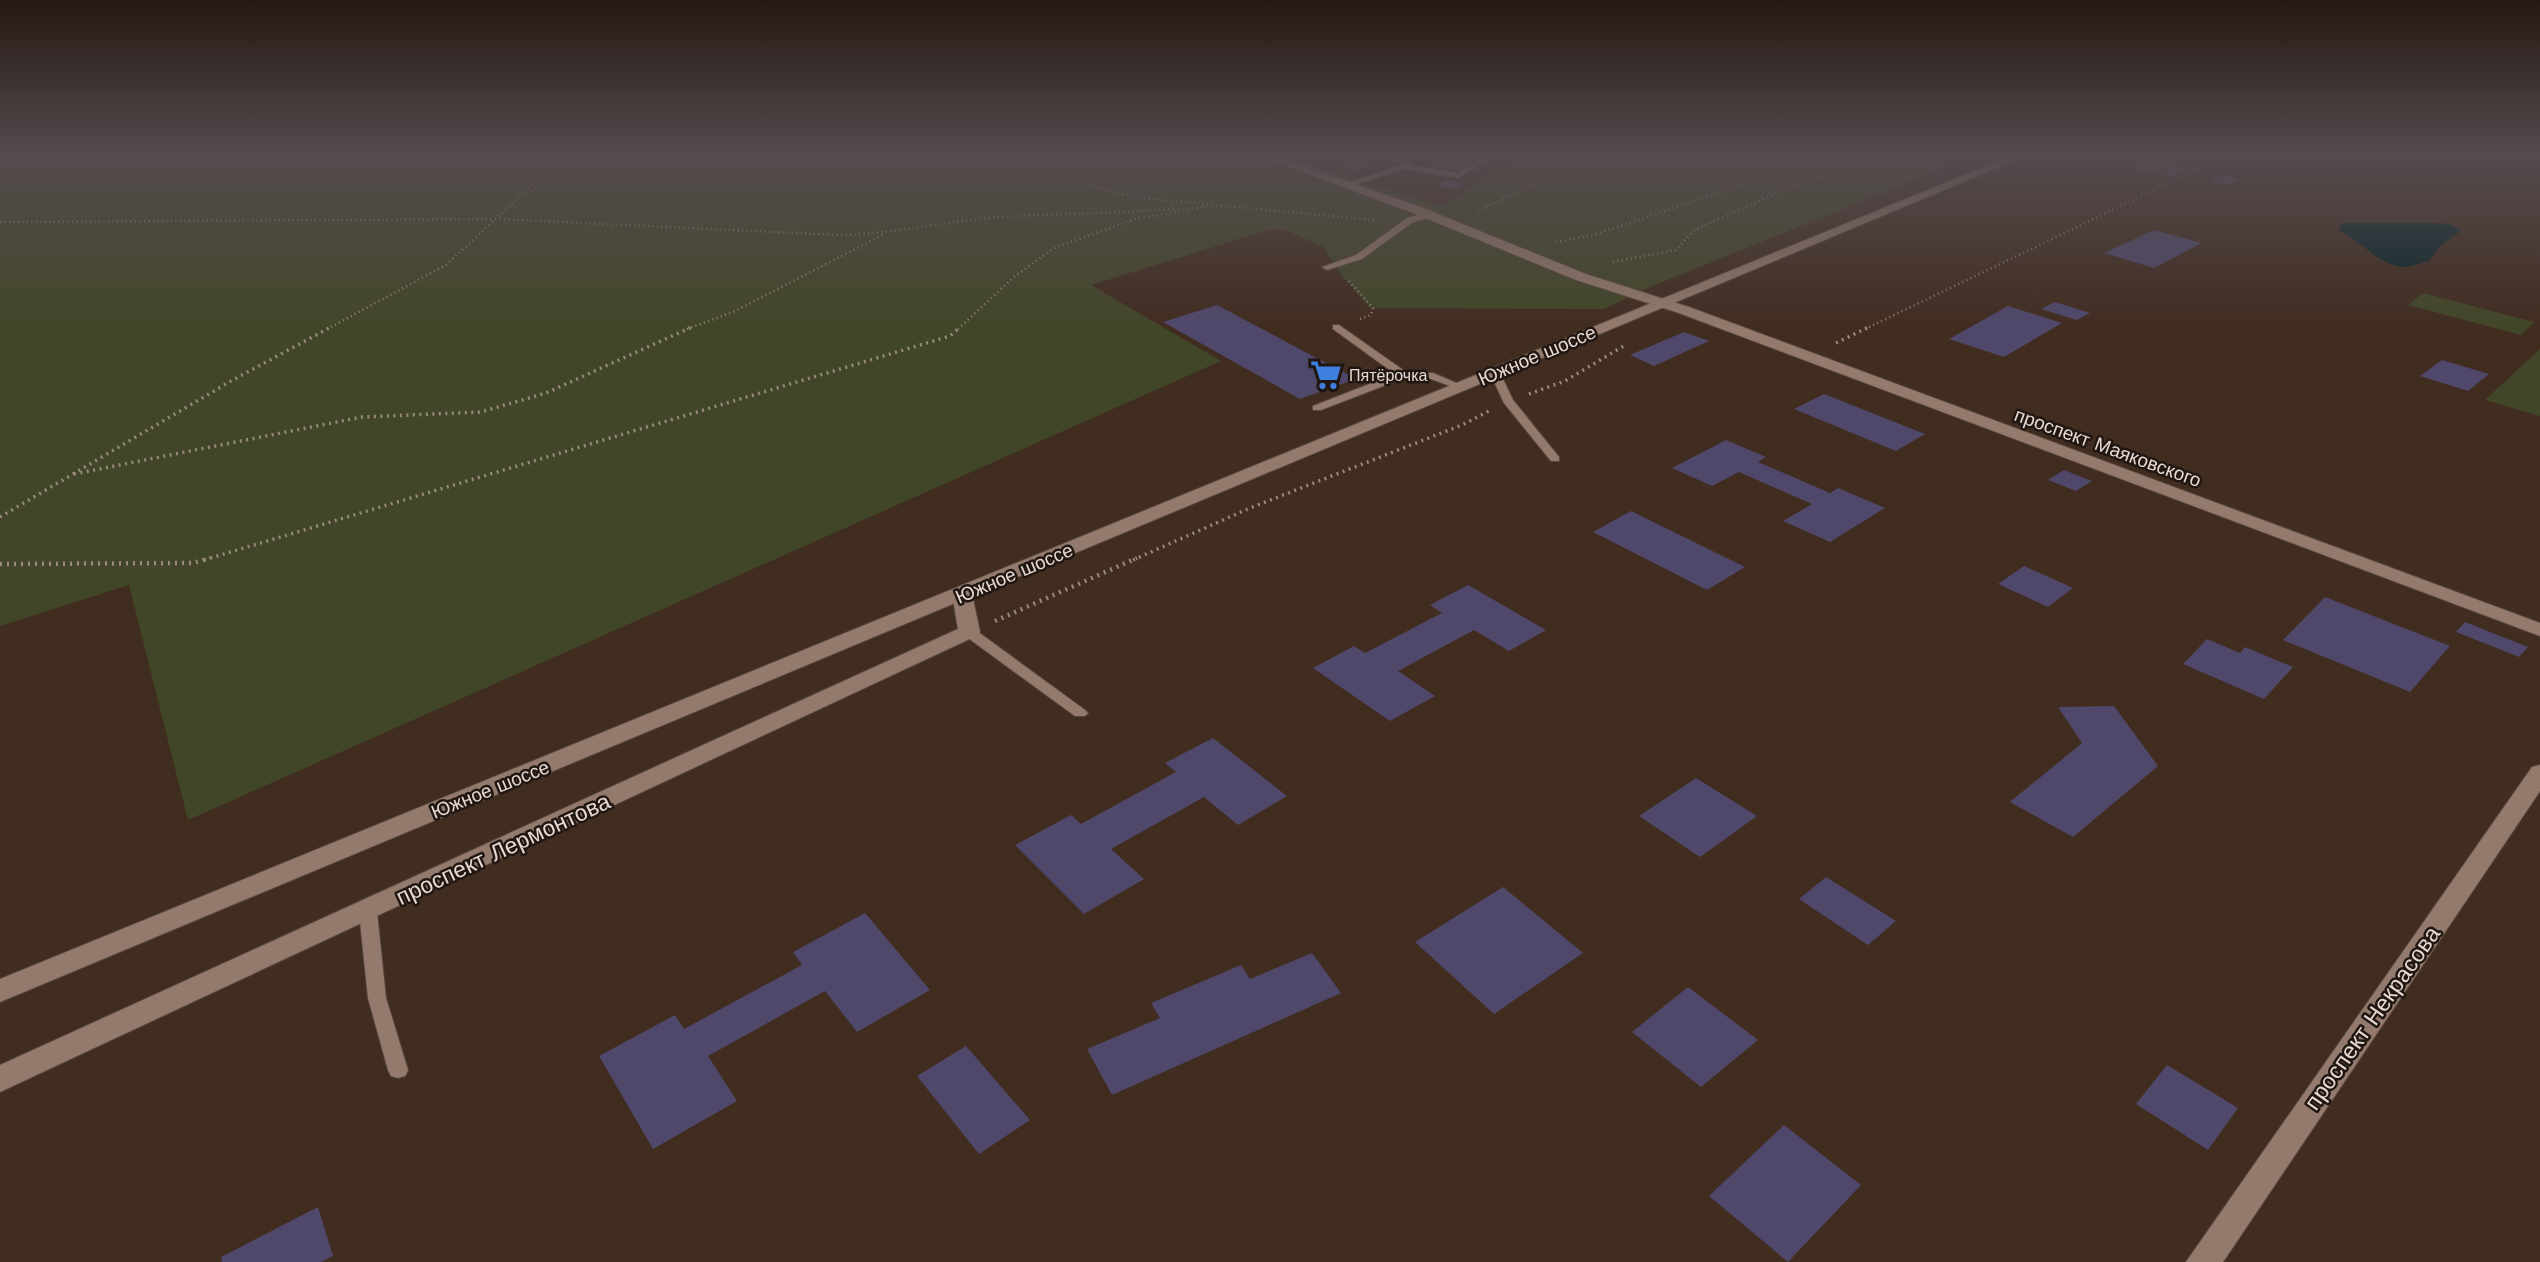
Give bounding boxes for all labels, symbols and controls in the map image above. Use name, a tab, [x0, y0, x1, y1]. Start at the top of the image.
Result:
street label: Южное шоссе	[1475, 320, 1599, 391]
supermarket icon: Пятёрочка	[1309, 358, 1343, 392]
place label: Пятёрочка	[1349, 366, 1428, 385]
street label: проспект Маяковского	[2011, 403, 2204, 492]
street label: Южное шоссе	[952, 538, 1076, 609]
street label: Южное шоссе	[428, 755, 553, 824]
street label: проспект Лермонтова	[392, 788, 615, 911]
street label: проспект Некрасова	[2299, 921, 2446, 1115]

